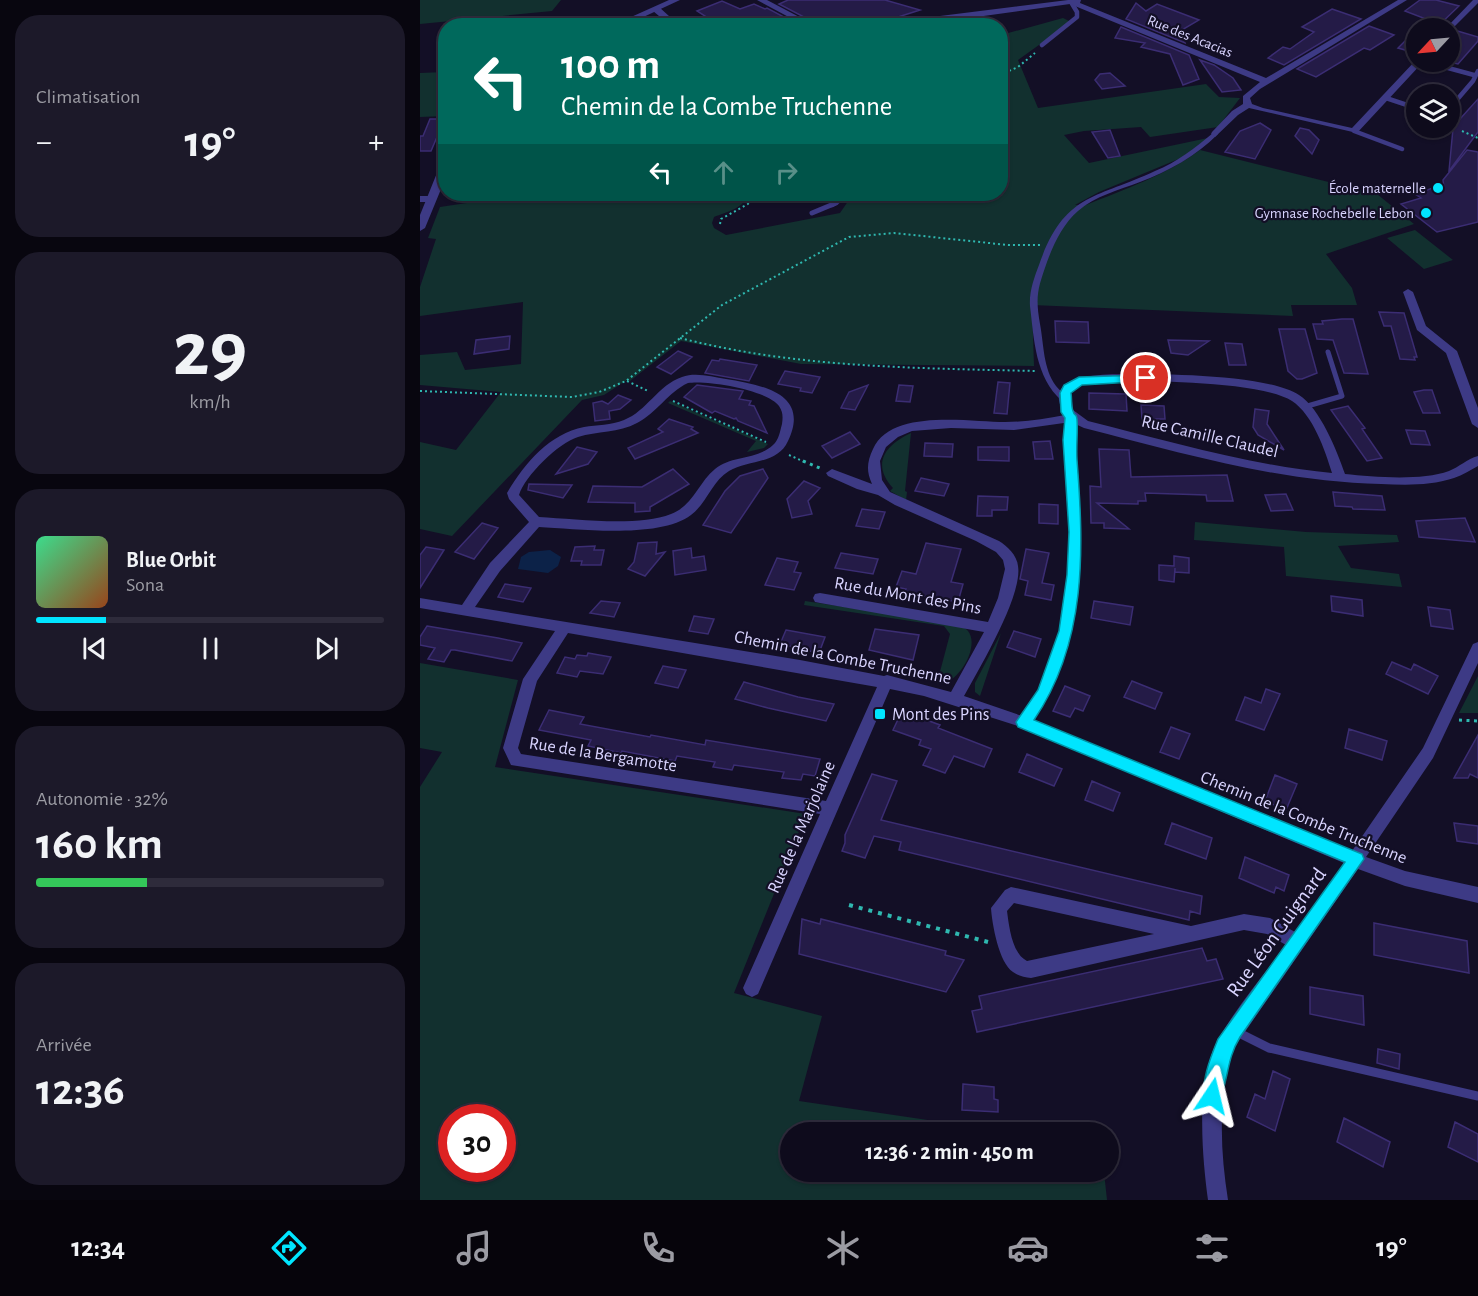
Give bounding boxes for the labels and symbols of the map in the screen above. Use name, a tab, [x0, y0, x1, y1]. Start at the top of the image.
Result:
street label: Rue des Acacias	[1145, 13, 1235, 60]
north arrow	[1406, 18, 1460, 72]
place label: École maternelle	[1329, 179, 1426, 196]
marker: École maternelle	[1431, 181, 1445, 195]
place label: Gymnase Rochebelle Lebon	[1255, 206, 1414, 221]
marker: Gymnase Rochebelle Lebon	[1419, 206, 1433, 220]
pin	[1120, 352, 1171, 403]
street label: Rue Camille Claudel	[1140, 412, 1280, 461]
street label: Rue du Mont des Pins	[833, 574, 983, 618]
street label: Chemin de la Combe Truchenne	[733, 628, 953, 688]
place label: Mont des Pins	[892, 706, 989, 724]
marker: Mont des Pins	[873, 707, 887, 721]
street label: Rue de la Bergamotte	[528, 734, 678, 776]
street label: Rue de la Marjolaine	[765, 759, 839, 896]
street label: Chemin de la Combe Truchenne	[1198, 768, 1409, 868]
street label: Rue Léon Guignard	[1223, 864, 1330, 1001]
position arrow	[1180, 1064, 1244, 1128]
speed limit sign: 30	[438, 1104, 516, 1182]

